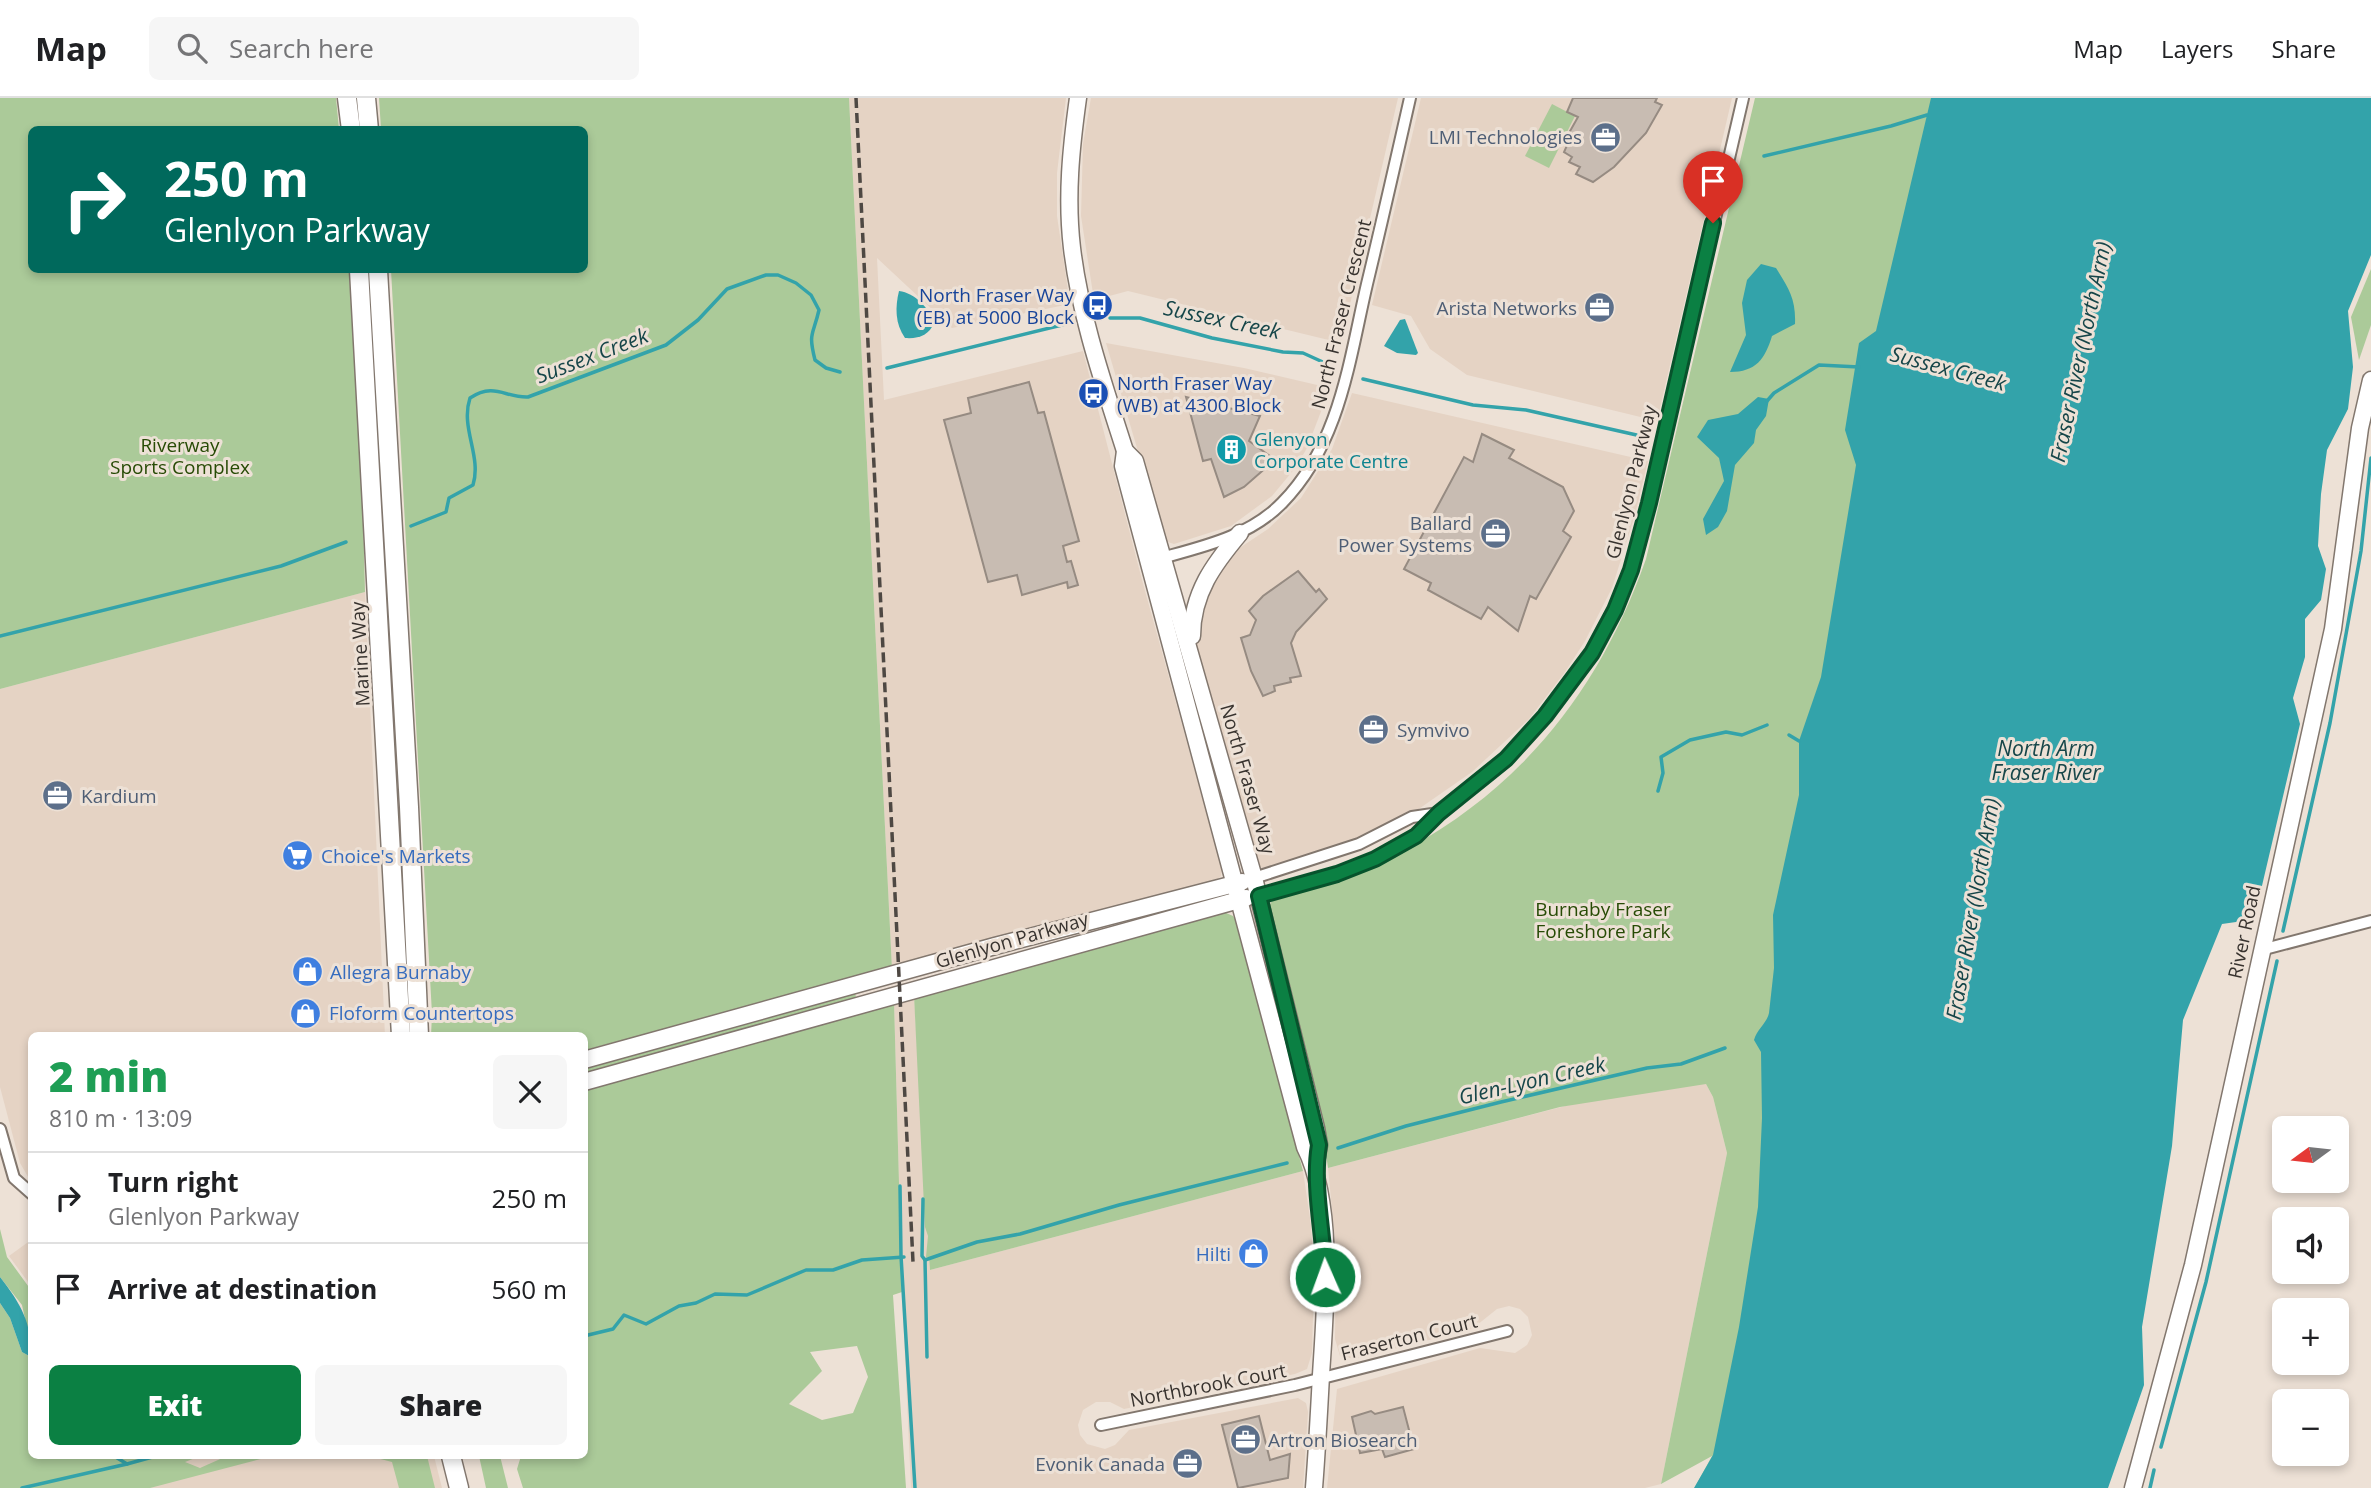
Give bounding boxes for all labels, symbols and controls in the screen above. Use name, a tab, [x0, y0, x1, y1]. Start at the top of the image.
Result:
search box	[149, 17, 639, 80]
text: Map	[35, 26, 107, 71]
icon: search	[173, 29, 211, 67]
text: Search here	[229, 30, 374, 66]
text: Map	[2073, 32, 2123, 65]
text: Layers	[2161, 32, 2234, 65]
text: Share	[2272, 32, 2336, 65]
office icon: LMI Technologies	[1588, 120, 1622, 154]
place label: LMI Technologies	[1429, 124, 1582, 150]
text: 250 m	[164, 145, 309, 211]
pin	[1683, 151, 1743, 223]
icon: right	[49, 154, 140, 245]
icon: arrive	[1694, 162, 1732, 200]
text: Glenlyon Parkway	[164, 208, 430, 251]
street label: North Fraser Crescent	[1305, 216, 1377, 412]
water label: Fraser River (North Arm)	[2043, 239, 2117, 464]
place label: North Fraser Way (EB) at 5000 Block	[917, 282, 1074, 330]
bus stop icon: North Fraser Way (EB) at 5000 Block	[1080, 289, 1114, 323]
office icon: Arista Networks	[1583, 291, 1617, 325]
water label: Sussex Creek	[1161, 293, 1284, 345]
place label: Arista Networks	[1436, 295, 1577, 321]
water label: Sussex Creek	[531, 320, 653, 389]
water label: Sussex Creek	[1887, 339, 2010, 397]
place label: North Fraser Way (WB) at 4300 Block	[1117, 370, 1281, 418]
bus stop icon: North Fraser Way (WB) at 4300 Block	[1077, 377, 1111, 411]
street label: Glenlyon Parkway	[1599, 402, 1663, 562]
place label: Glenyon Corporate Centre	[1254, 426, 1408, 474]
park label: Riverway Sports Complex	[110, 432, 250, 480]
building icon: Glenyon Corporate Centre	[1214, 433, 1248, 467]
place label: Ballard Power Systems	[1338, 510, 1472, 558]
office icon: Ballard Power Systems	[1478, 517, 1512, 551]
street label: Marine Way	[344, 600, 376, 707]
street label: North Fraser Way	[1214, 701, 1282, 858]
office icon: Symvivo	[1357, 713, 1391, 747]
place label: Symvivo	[1397, 717, 1470, 743]
water label: North Arm Fraser River	[1991, 734, 2101, 786]
office icon: Kardium	[41, 779, 75, 813]
place label: Kardium	[81, 783, 157, 809]
water label: Fraser River (North Arm)	[1939, 796, 2005, 1022]
supermarket icon: Choice's Markets	[281, 839, 315, 873]
place label: Choice's Markets	[321, 843, 471, 869]
street label: River Road	[2221, 883, 2267, 981]
park label: Burnaby Fraser Foreshore Park	[1535, 896, 1671, 944]
street label: Glenlyon Parkway	[933, 906, 1092, 974]
shop icon: Allegra Burnaby	[290, 955, 324, 989]
place label: Allegra Burnaby	[330, 959, 471, 985]
shop icon: Floform Countertops	[289, 996, 323, 1030]
place label: Floform Countertops	[329, 1000, 514, 1026]
text: 2 min	[49, 1047, 168, 1104]
water label: Glen-Lyon Creek	[1456, 1049, 1609, 1110]
button: close	[493, 1055, 567, 1129]
text: 810 m · 13:09	[49, 1102, 192, 1134]
north arrow	[2272, 1116, 2348, 1194]
map controls	[2272, 1116, 2349, 1466]
text: Turn right	[108, 1164, 239, 1200]
icon: right	[49, 1179, 87, 1217]
text: 250 m	[492, 1180, 567, 1216]
text: Glenlyon Parkway	[108, 1200, 299, 1232]
button: sound	[2272, 1207, 2349, 1284]
shop icon: Hilti	[1237, 1237, 1271, 1271]
position arrow	[1288, 1240, 1362, 1314]
place label: Hilti	[1196, 1241, 1231, 1267]
icon: arrive	[49, 1270, 87, 1308]
text: Arrive at destination	[108, 1271, 377, 1307]
text: 560 m	[492, 1271, 567, 1307]
button: +	[2272, 1298, 2349, 1375]
street label: Fraserton Court	[1338, 1307, 1480, 1367]
street label: Northbrook Court	[1128, 1357, 1289, 1413]
button: Exit	[49, 1365, 301, 1445]
button: Share	[315, 1365, 567, 1445]
button: −	[2272, 1389, 2349, 1466]
office icon: Artron Biosearch	[1228, 1423, 1262, 1457]
place label: Artron Biosearch	[1268, 1427, 1418, 1453]
office icon: Evonik Canada	[1171, 1447, 1205, 1481]
place label: Evonik Canada	[1035, 1451, 1165, 1477]

